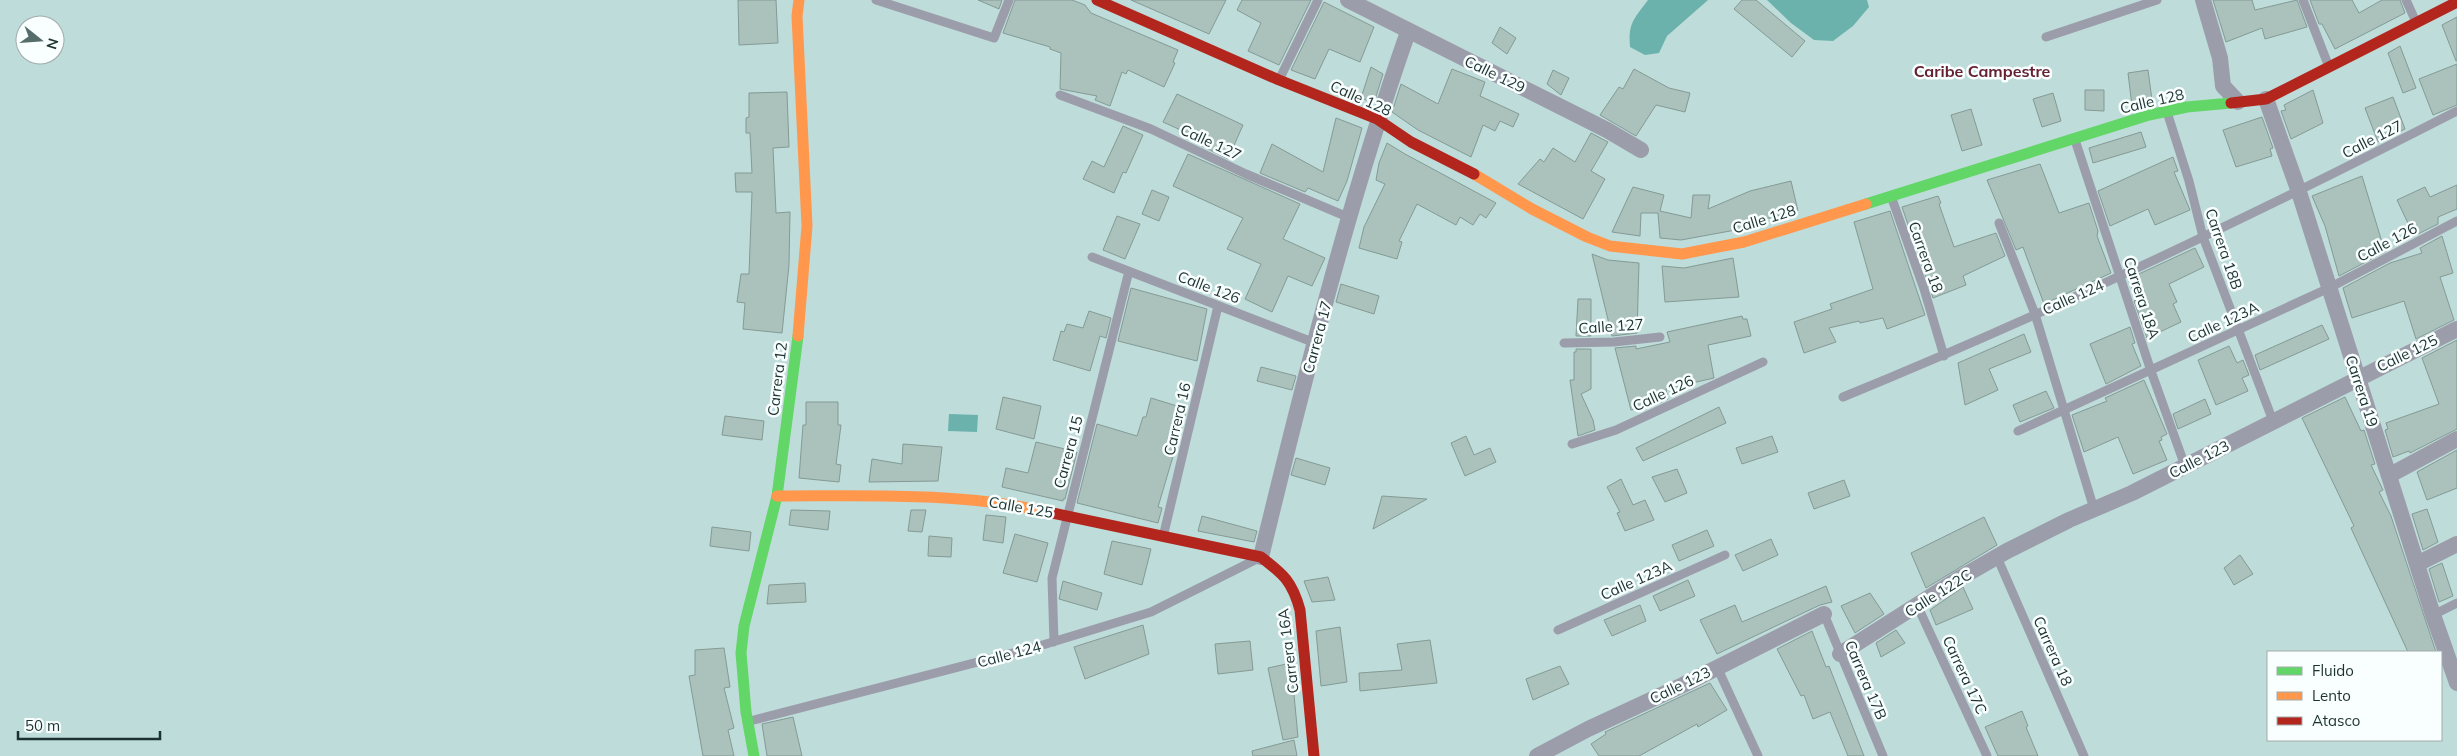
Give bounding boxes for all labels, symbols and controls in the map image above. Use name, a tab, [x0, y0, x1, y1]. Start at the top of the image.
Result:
north arrow	[15, 15, 65, 65]
text: N	[42, 36, 63, 51]
street label: Calle 129	[1462, 51, 1528, 97]
district label: Caribe Campestre	[1914, 61, 2051, 81]
street label: Calle 128	[1327, 76, 1395, 120]
street label: Calle 128	[2118, 84, 2186, 118]
street label: Calle 127	[2339, 116, 2405, 162]
street label: Calle 127	[1177, 120, 1245, 164]
street label: Calle 128	[1730, 200, 1798, 238]
street label: Carrera 18B	[2201, 206, 2247, 292]
street label: Calle 126	[2354, 218, 2420, 266]
street label: Carrera 18	[1904, 219, 1948, 295]
street label: Carrera 18A	[2120, 255, 2164, 341]
street label: Calle 126	[1175, 266, 1243, 308]
street label: Calle 124	[2039, 275, 2107, 319]
street label: Calle 123A	[2184, 297, 2262, 347]
street label: Carrera 17	[1298, 299, 1336, 375]
street label: Calle 127	[1578, 314, 1644, 338]
street label: Calle 125	[2374, 330, 2440, 376]
street label: Carrera 12	[763, 341, 791, 417]
street label: Carrera 19	[2341, 353, 2383, 429]
street label: Calle 126	[1629, 371, 1697, 415]
street label: Carrera 16	[1159, 381, 1195, 457]
street label: Carrera 15	[1049, 414, 1087, 490]
street label: Calle 123	[2166, 436, 2232, 482]
street label: Calle 125	[987, 492, 1055, 522]
street label: Calle 123A	[1597, 556, 1675, 604]
street label: Calle 122C	[1901, 565, 1975, 621]
street label: Carrera 16A	[1273, 608, 1303, 694]
street label: Carrera 18	[2029, 613, 2077, 689]
street label: Carrera 17C	[1939, 633, 1991, 717]
street label: Calle 124	[975, 636, 1043, 672]
street label: Carrera 17B	[1841, 637, 1891, 723]
legend	[2267, 651, 2442, 741]
text: Fluido	[2312, 661, 2354, 680]
street label: Calle 123	[1647, 662, 1713, 708]
text: Lento	[2312, 686, 2351, 705]
scale bar	[18, 708, 160, 740]
text: Atasco	[2312, 711, 2360, 730]
text: 50 m	[25, 716, 60, 735]

